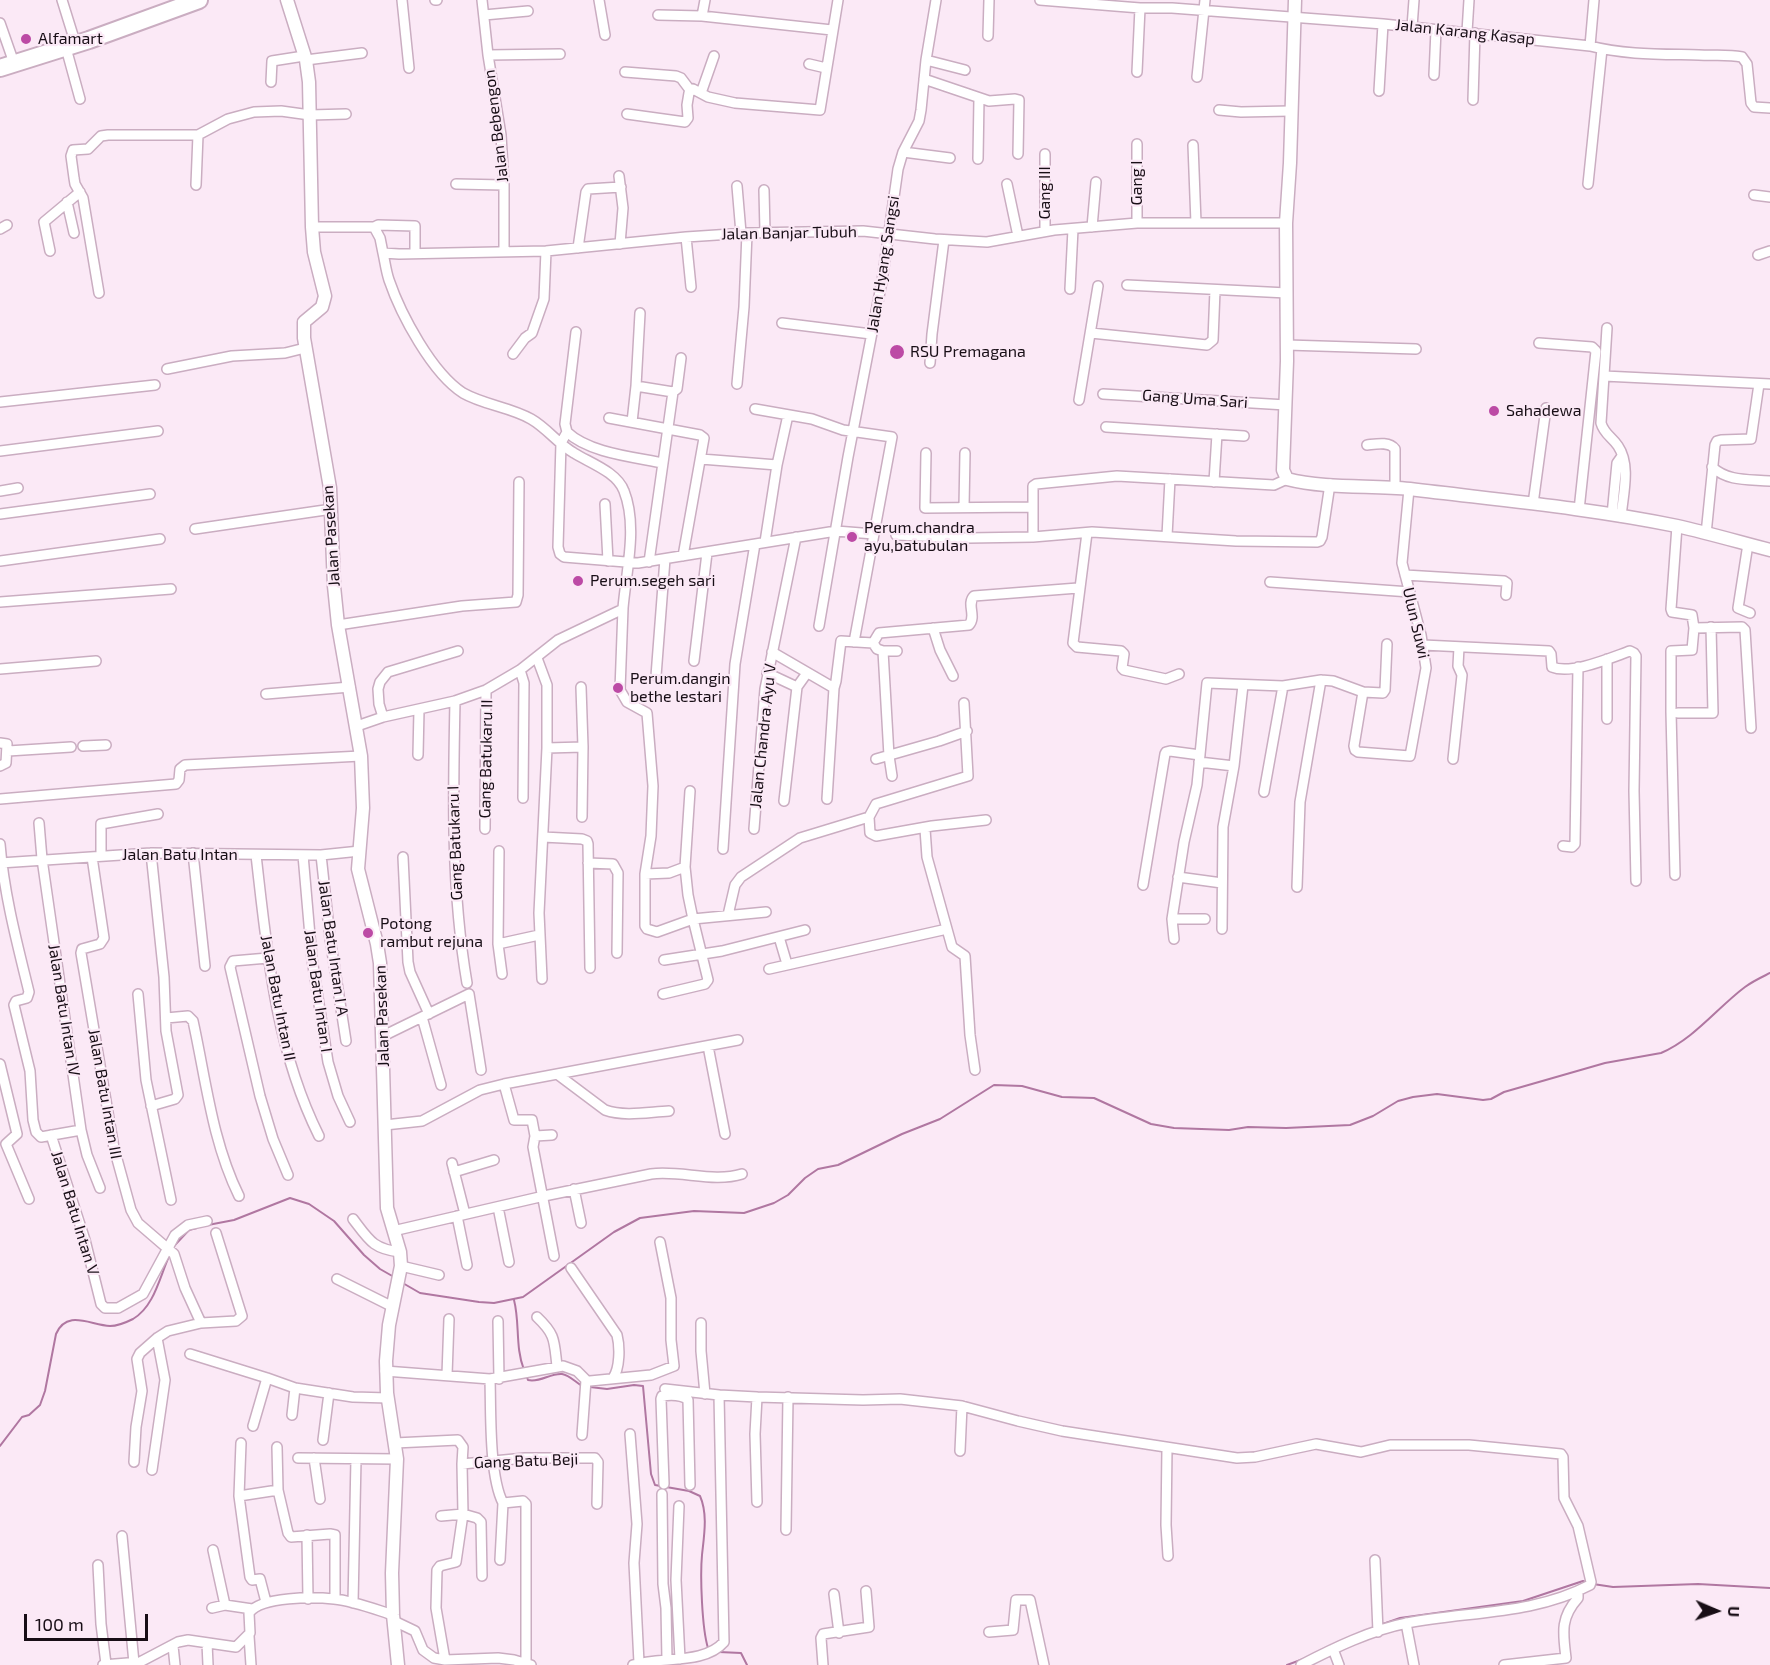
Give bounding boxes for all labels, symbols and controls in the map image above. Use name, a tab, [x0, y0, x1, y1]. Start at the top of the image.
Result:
street label: Jalan Karang Kasap	[1394, 15, 1536, 49]
place label: Alfamart	[38, 29, 103, 49]
marker: Alfamart	[19, 32, 33, 46]
street label: Jalan Bebengon	[480, 69, 512, 183]
street label: Gang I	[1127, 161, 1147, 205]
street label: Gang III	[1035, 166, 1055, 220]
street label: Jalan Hyang Sangsi	[863, 194, 903, 334]
street label: Jalan Banjar Tubuh	[721, 222, 857, 244]
place label: RSU Premagana	[910, 342, 1026, 362]
marker: RSU Premagana	[888, 343, 906, 361]
street label: Gang Uma Sari	[1142, 386, 1248, 412]
place label: Sahadewa	[1506, 401, 1582, 421]
marker: Sahadewa	[1487, 404, 1501, 418]
street label: Jalan Pasekan	[318, 485, 344, 587]
place label: Perum.chandra ayu,batubulan	[864, 518, 975, 556]
marker: Perum.chandra ayu,batubulan	[845, 530, 859, 544]
place label: Perum.segeh sari	[590, 571, 715, 591]
marker: Perum.segeh sari	[571, 574, 585, 588]
street label: Ulun Suwi	[1398, 585, 1434, 661]
street label: Jalan Chandra Ayu V	[746, 663, 780, 809]
place label: Perum.dangin bethe lestari	[630, 669, 731, 707]
marker: Perum.dangin bethe lestari	[611, 681, 625, 695]
street label: Gang Batukaru II	[475, 699, 497, 819]
street label: Gang Batukaru I	[443, 785, 467, 901]
street label: Jalan Batu Intan	[122, 845, 238, 865]
street label: Jalan Batu Intan I A	[314, 879, 352, 1017]
place label: Potong rambut rejuna	[380, 914, 483, 952]
marker: Potong rambut rejuna	[361, 926, 375, 940]
street label: Jalan Batu Intan I	[300, 928, 336, 1054]
street label: Jalan Batu Intan II	[256, 933, 300, 1063]
street label: Jalan Batu Intan IV	[44, 943, 84, 1077]
street label: Jalan Pasekan	[371, 965, 393, 1067]
street label: Jalan Batu Intan III	[84, 1027, 126, 1161]
street label: Jalan Batu Intan V	[47, 1148, 103, 1278]
street label: Gang Batu Beji	[473, 1450, 579, 1472]
north arrow	[1686, 1581, 1746, 1641]
scale bar	[27, 1602, 152, 1640]
text: U	[1725, 1606, 1744, 1617]
text: 100 m	[35, 1613, 84, 1635]

